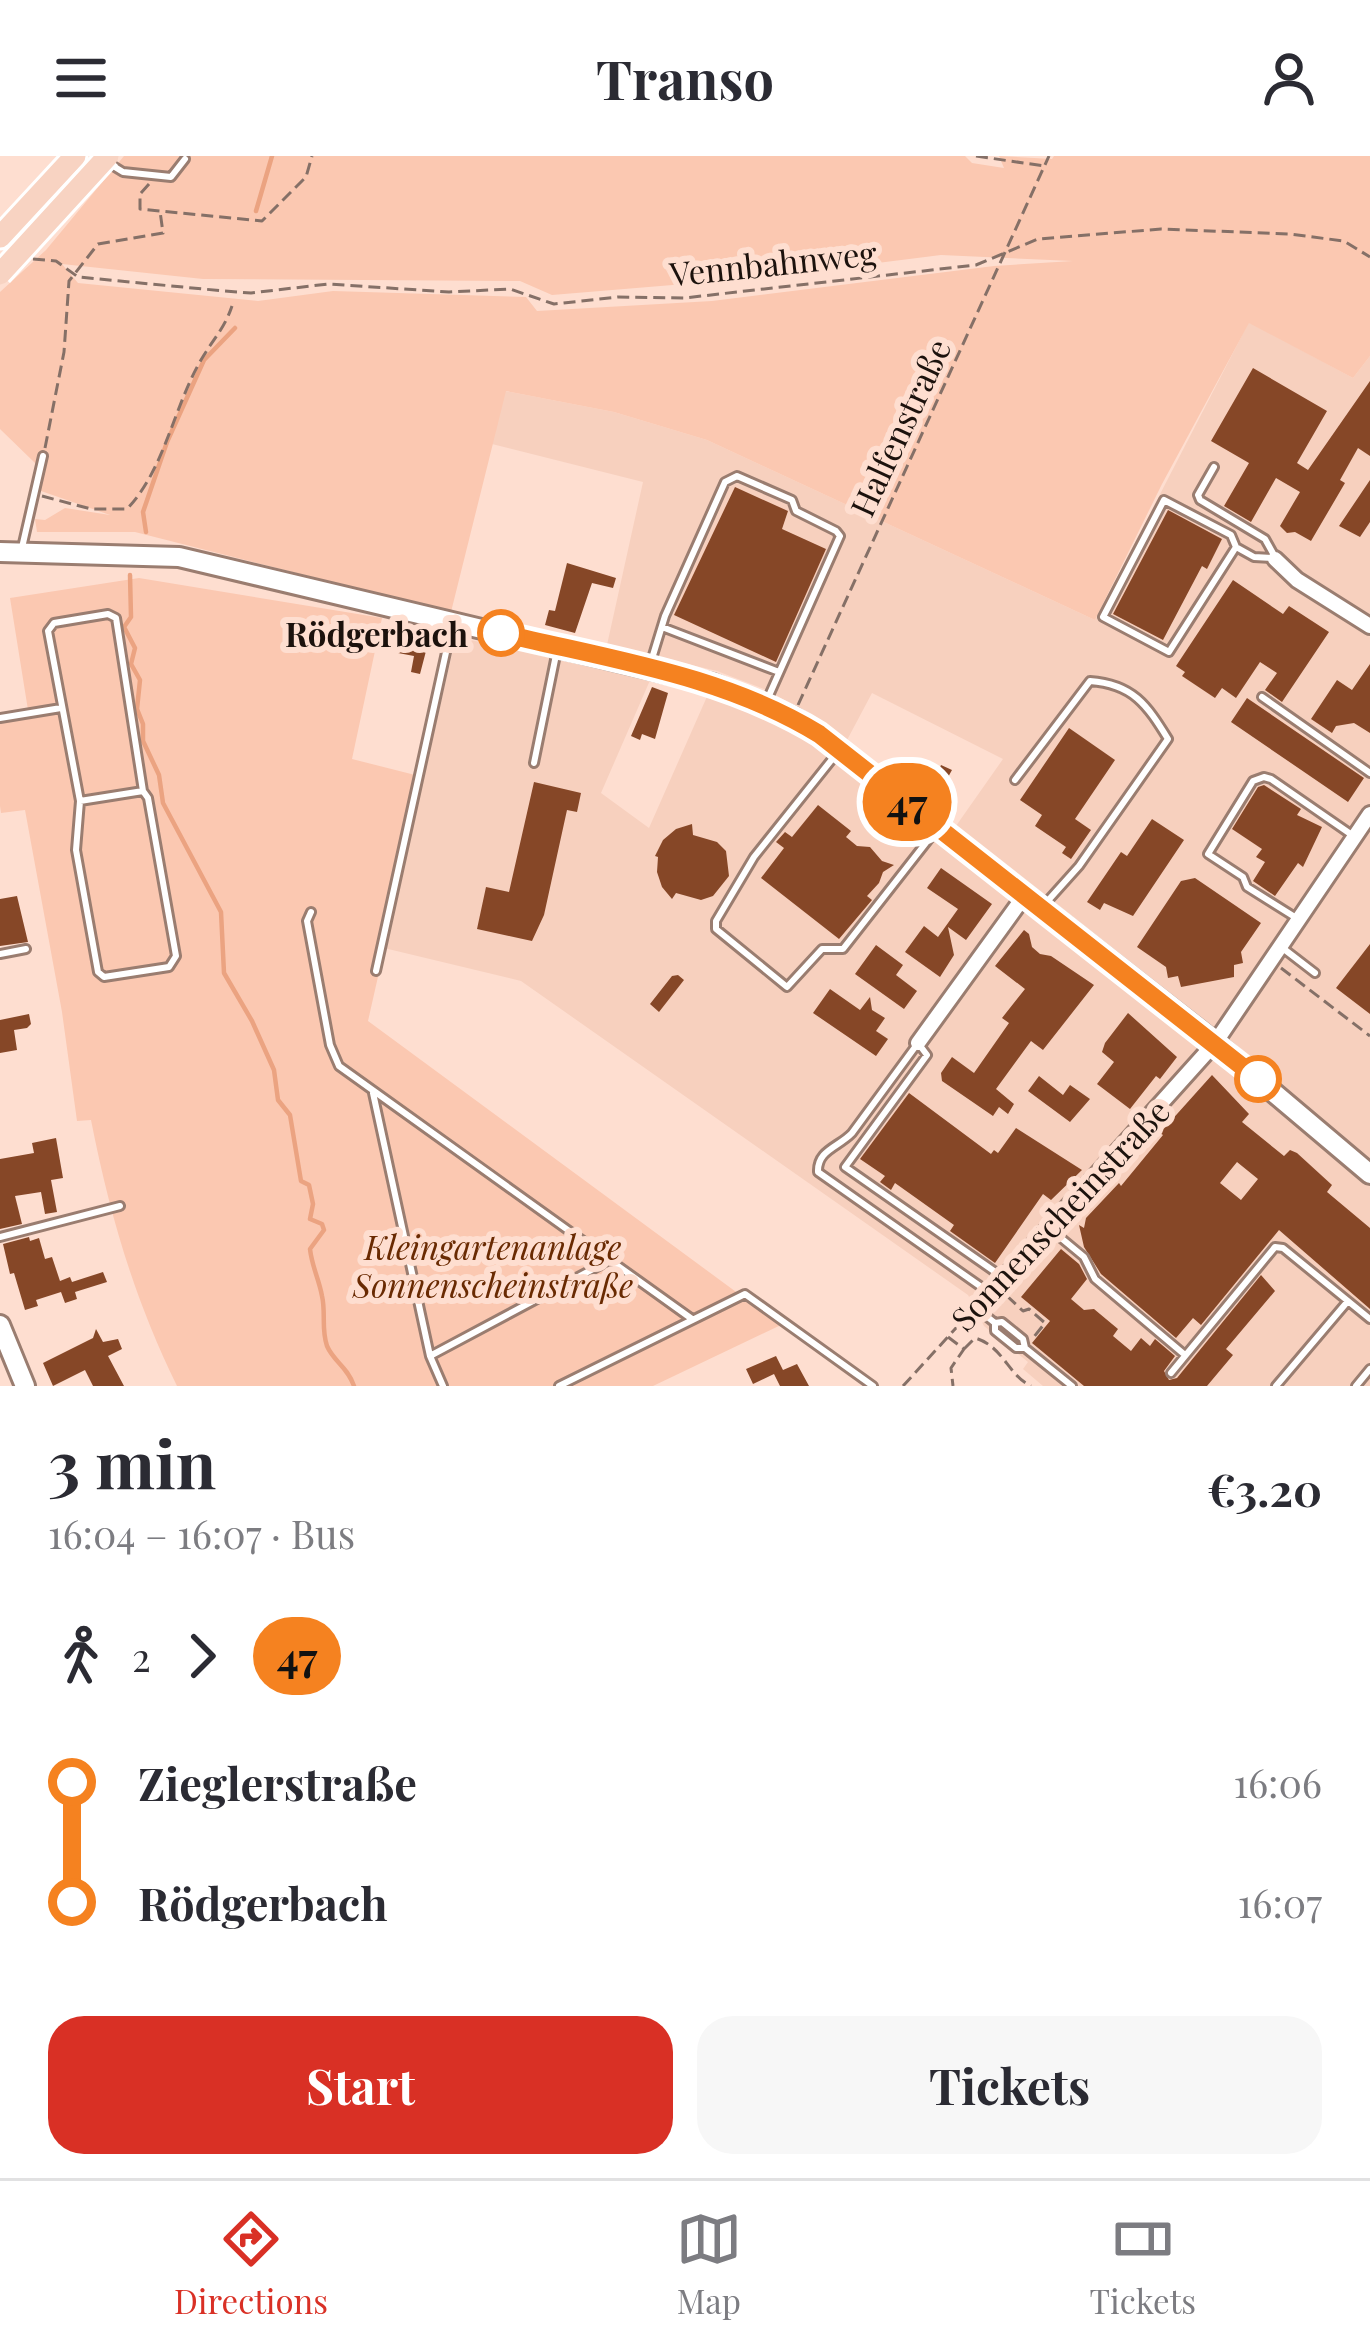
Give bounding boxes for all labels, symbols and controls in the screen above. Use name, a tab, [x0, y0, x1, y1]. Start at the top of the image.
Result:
text: Transo	[596, 42, 774, 114]
icon: menu	[48, 45, 114, 111]
icon: person	[1256, 45, 1322, 111]
street label: Vennbahnweg	[666, 229, 879, 295]
street label: Halfenstraße	[839, 331, 959, 523]
place label: Rödgerbach	[285, 611, 468, 655]
marker: Rödgerbach	[479, 611, 523, 655]
line badge: 47	[853, 763, 961, 841]
text: 47	[887, 774, 927, 830]
unlabelled marker	[1236, 1057, 1280, 1101]
street label: Sonnenscheinstraße	[940, 1089, 1178, 1339]
park label: Kleingartenanlage Sonnenscheinstraße	[352, 1224, 633, 1306]
text: 3 min	[48, 1418, 216, 1506]
text: €3.20	[1207, 1458, 1322, 1518]
text: 16:04 – 16:07 · Bus	[48, 1507, 355, 1559]
icon: walk	[48, 1623, 114, 1689]
icon: forward	[169, 1623, 235, 1689]
text: 47	[277, 1628, 317, 1684]
text: 2	[132, 1630, 151, 1682]
text: Zieglerstraße	[138, 1752, 417, 1812]
text: 16:06	[1233, 1756, 1322, 1808]
text: Rödgerbach	[138, 1872, 388, 1932]
text: 16:07	[1238, 1876, 1322, 1928]
button: Start	[48, 2016, 673, 2154]
button: Tickets	[697, 2016, 1322, 2154]
tab: Directions	[174, 2206, 328, 2322]
tab: Map	[676, 2206, 742, 2322]
tab: Tickets	[1090, 2206, 1196, 2322]

